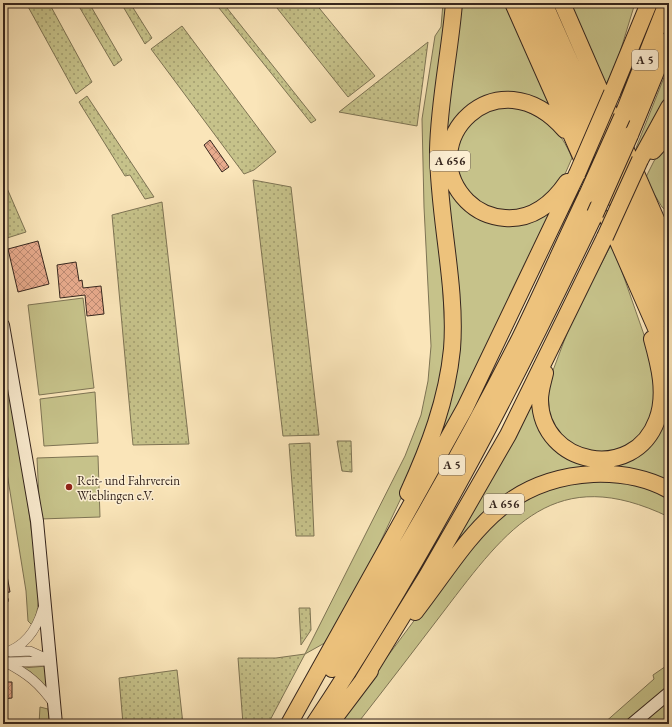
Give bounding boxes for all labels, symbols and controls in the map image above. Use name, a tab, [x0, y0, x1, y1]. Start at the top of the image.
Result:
road number: A 5	[632, 50, 658, 70]
road number: A 656	[430, 151, 470, 171]
road number: A 5	[439, 455, 465, 475]
place label: Reit- und Fahrverein Wieblingen e.V.	[77, 472, 180, 504]
marker: Reit- und Fahrverein Wieblingen e.V.	[64, 482, 74, 492]
road number: A 656	[484, 494, 524, 514]

